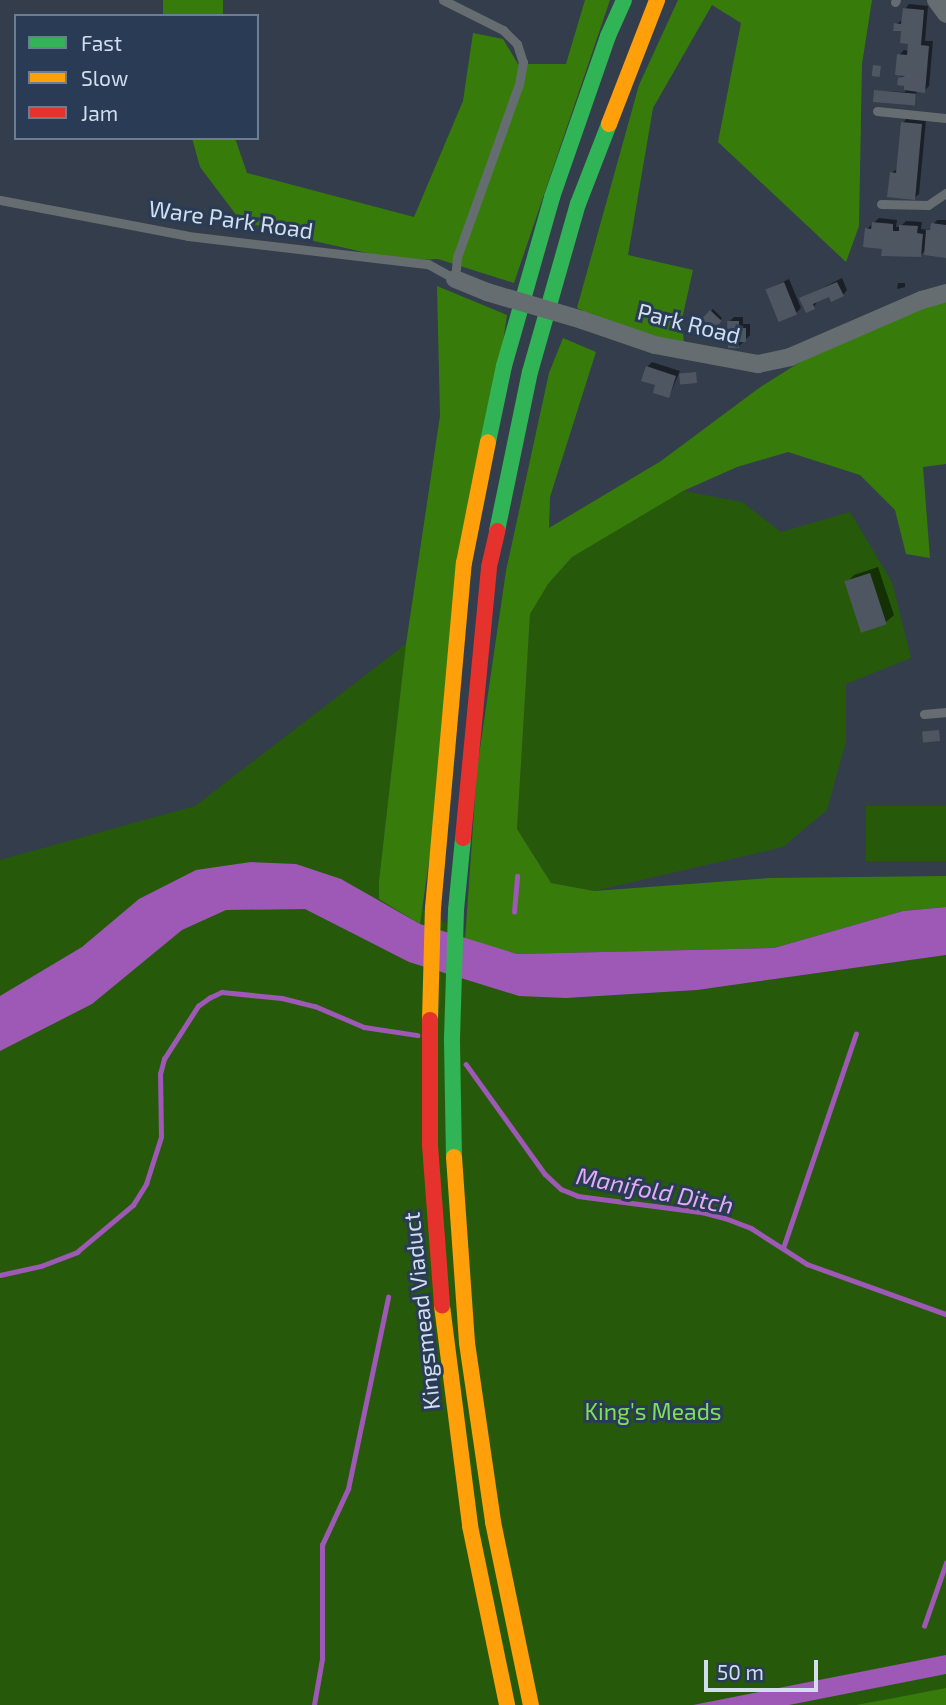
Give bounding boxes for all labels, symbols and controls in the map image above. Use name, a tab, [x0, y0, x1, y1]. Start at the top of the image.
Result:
legend	[14, 14, 259, 140]
text: Fast	[81, 30, 122, 55]
text: Slow	[81, 65, 128, 90]
text: Jam	[81, 100, 118, 125]
street label: Ware Park Road	[147, 194, 315, 244]
street label: Park Road	[635, 297, 743, 349]
water label: Manifold Ditch	[574, 1161, 736, 1219]
street label: Kingsmead Viaduct	[397, 1210, 445, 1412]
park label: King's Meads	[584, 1397, 722, 1425]
scale bar	[708, 1646, 822, 1690]
text: 50 m	[717, 1659, 764, 1684]

